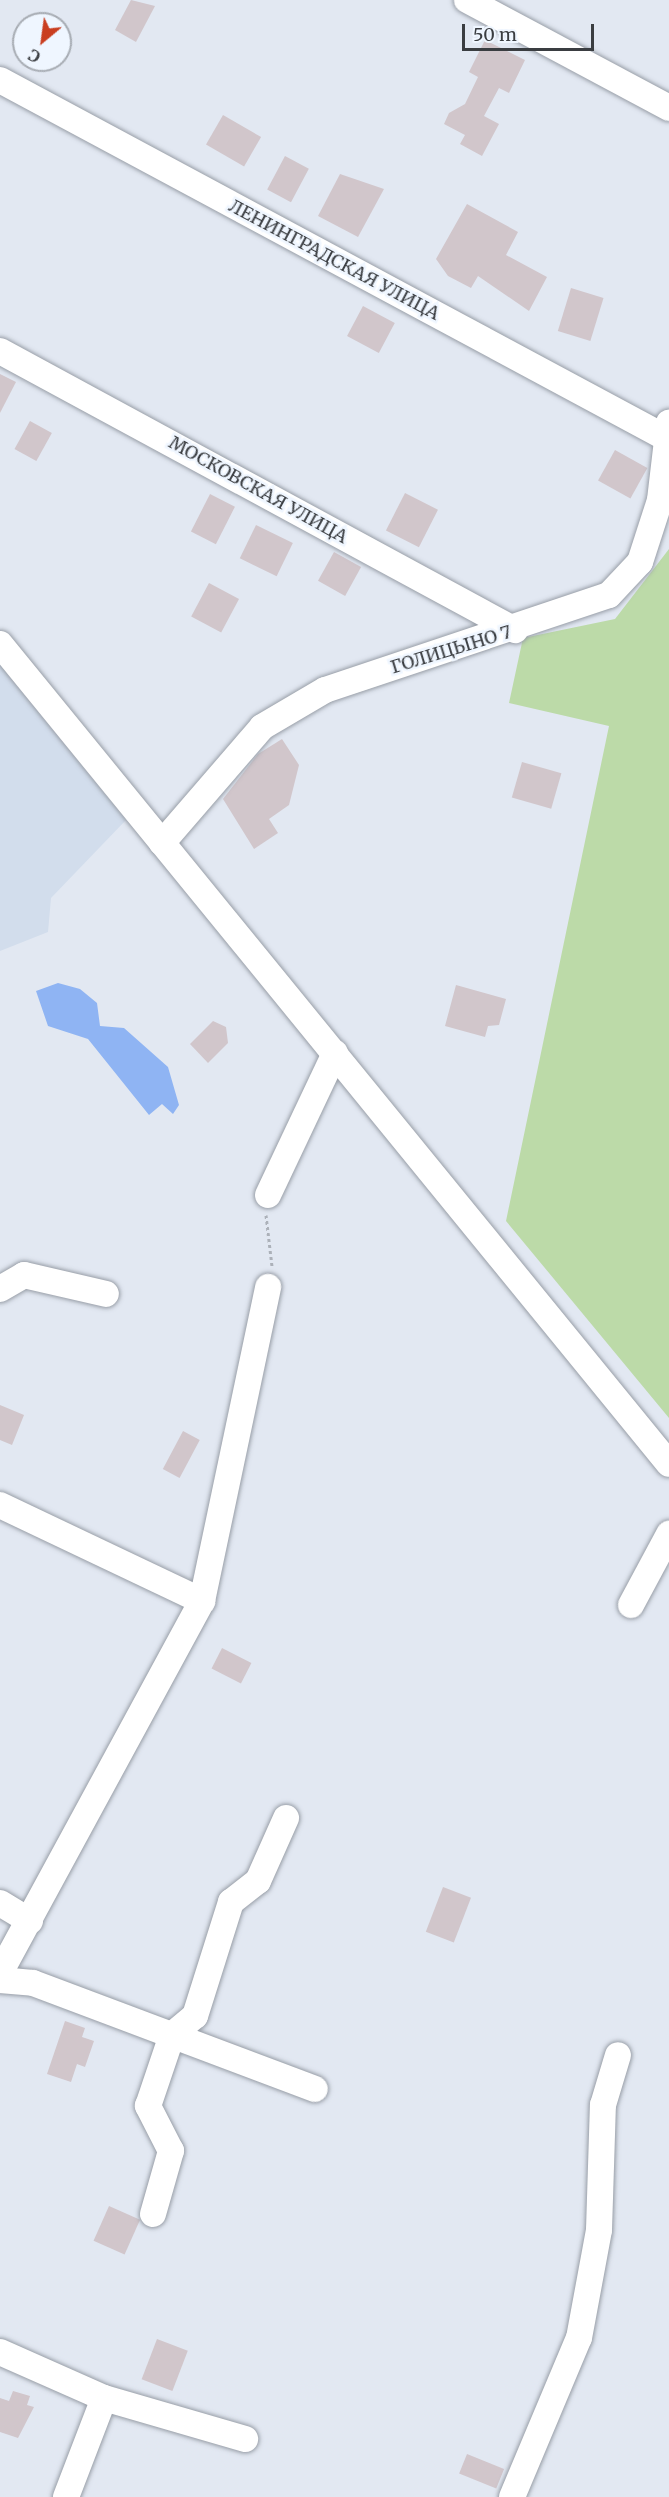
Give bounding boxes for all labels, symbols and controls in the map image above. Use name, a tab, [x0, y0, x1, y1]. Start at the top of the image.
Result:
north arrow	[12, 12, 72, 72]
scale bar	[465, 12, 597, 50]
text: 50 m	[473, 23, 517, 46]
text: С	[25, 45, 44, 67]
street label: ЛЕНИНГРАДСКАЯ УЛИЦА	[225, 195, 443, 325]
street label: МОСКОВСКАЯ УЛИЦА	[165, 432, 351, 548]
street label: ГОЛИЦЫНО 7	[388, 621, 514, 679]

